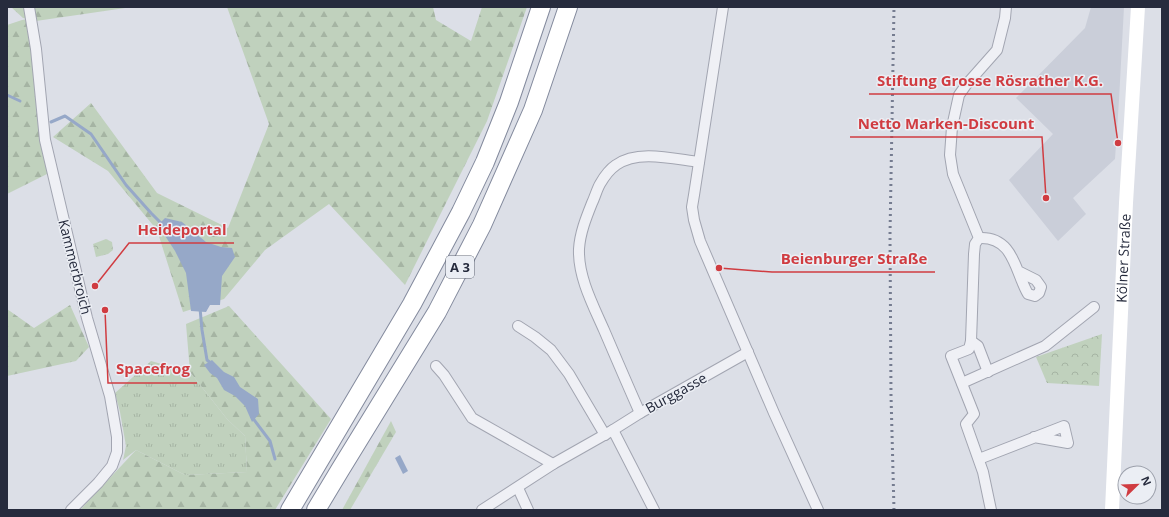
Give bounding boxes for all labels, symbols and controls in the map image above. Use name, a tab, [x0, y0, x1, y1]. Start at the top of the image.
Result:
callout: Stiftung Grosse Rösrather K.G.	[869, 67, 1111, 94]
text: Stiftung Grosse Rösrather K.G.	[877, 70, 1103, 90]
callout: Netto Marken-Discount	[850, 110, 1042, 137]
text: Netto Marken-Discount	[858, 113, 1035, 133]
street label: Kölner Straße	[1111, 213, 1135, 303]
callout: Heideportal	[129, 216, 234, 243]
street label: Kammerbroich	[54, 217, 96, 316]
text: Heideportal	[137, 219, 227, 239]
callout: Beienburger Straße	[772, 245, 935, 272]
text: Beienburger Straße	[781, 248, 927, 268]
road number: A 3	[446, 256, 474, 278]
callout: Spacefrog	[108, 356, 197, 383]
text: Spacefrog	[116, 358, 190, 378]
street label: Burggasse	[642, 368, 710, 417]
north arrow	[1117, 465, 1157, 505]
text: N	[1138, 474, 1155, 488]

